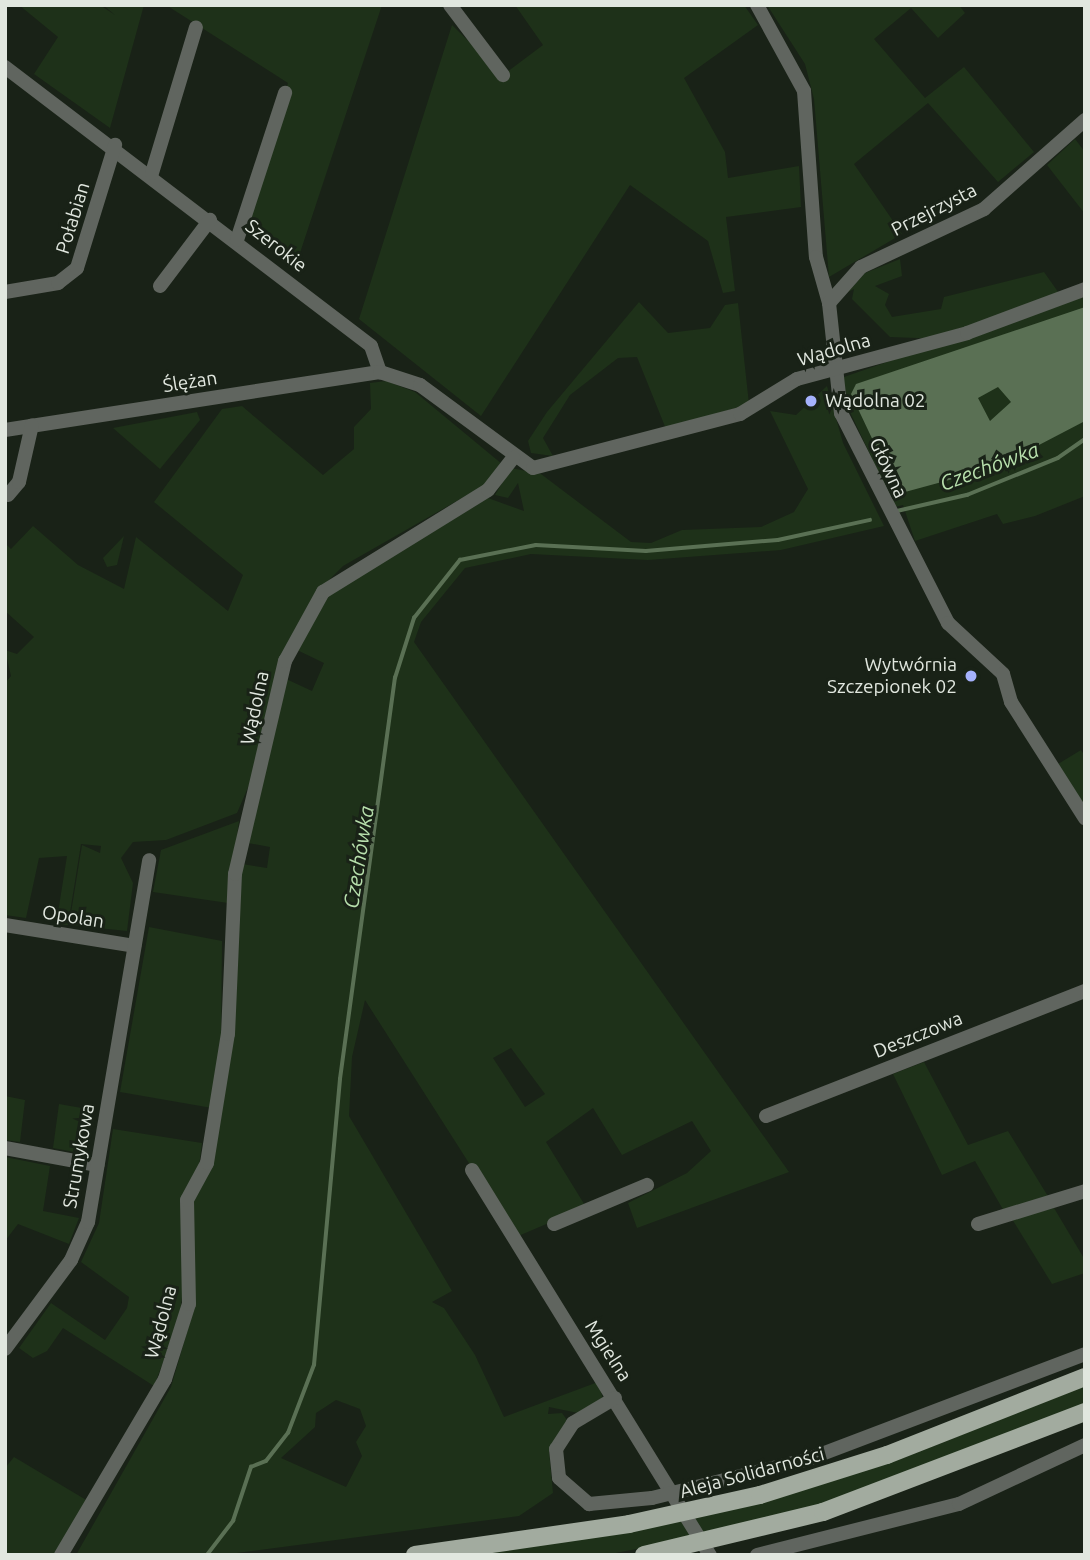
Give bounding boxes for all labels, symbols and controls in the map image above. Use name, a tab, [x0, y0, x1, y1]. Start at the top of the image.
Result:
street label: Przejrzysta	[887, 179, 981, 241]
street label: Połabian	[51, 180, 95, 256]
street label: Szerokie	[241, 215, 311, 277]
street label: Wądolna	[795, 329, 873, 371]
street label: Ślężan	[161, 366, 219, 398]
place label: Wądolna 02	[825, 390, 926, 412]
marker: Wądolna 02	[803, 393, 819, 409]
street label: Główna	[864, 434, 912, 502]
water label: Czechówka	[936, 436, 1042, 496]
place label: Wytwórnia Szczepionek 02	[827, 654, 957, 698]
marker: Wytwórnia Szczepionek 02	[963, 668, 979, 684]
street label: Wądolna	[236, 669, 274, 747]
water label: Czechówka	[337, 804, 379, 910]
street label: Opolan	[40, 901, 106, 933]
street label: Deszczowa	[870, 1007, 966, 1063]
street label: Strumykowa	[59, 1102, 99, 1210]
street label: Wądolna	[140, 1283, 182, 1361]
street label: Mgielna	[580, 1316, 636, 1386]
street label: Aleja Solidarności	[677, 1443, 827, 1503]

